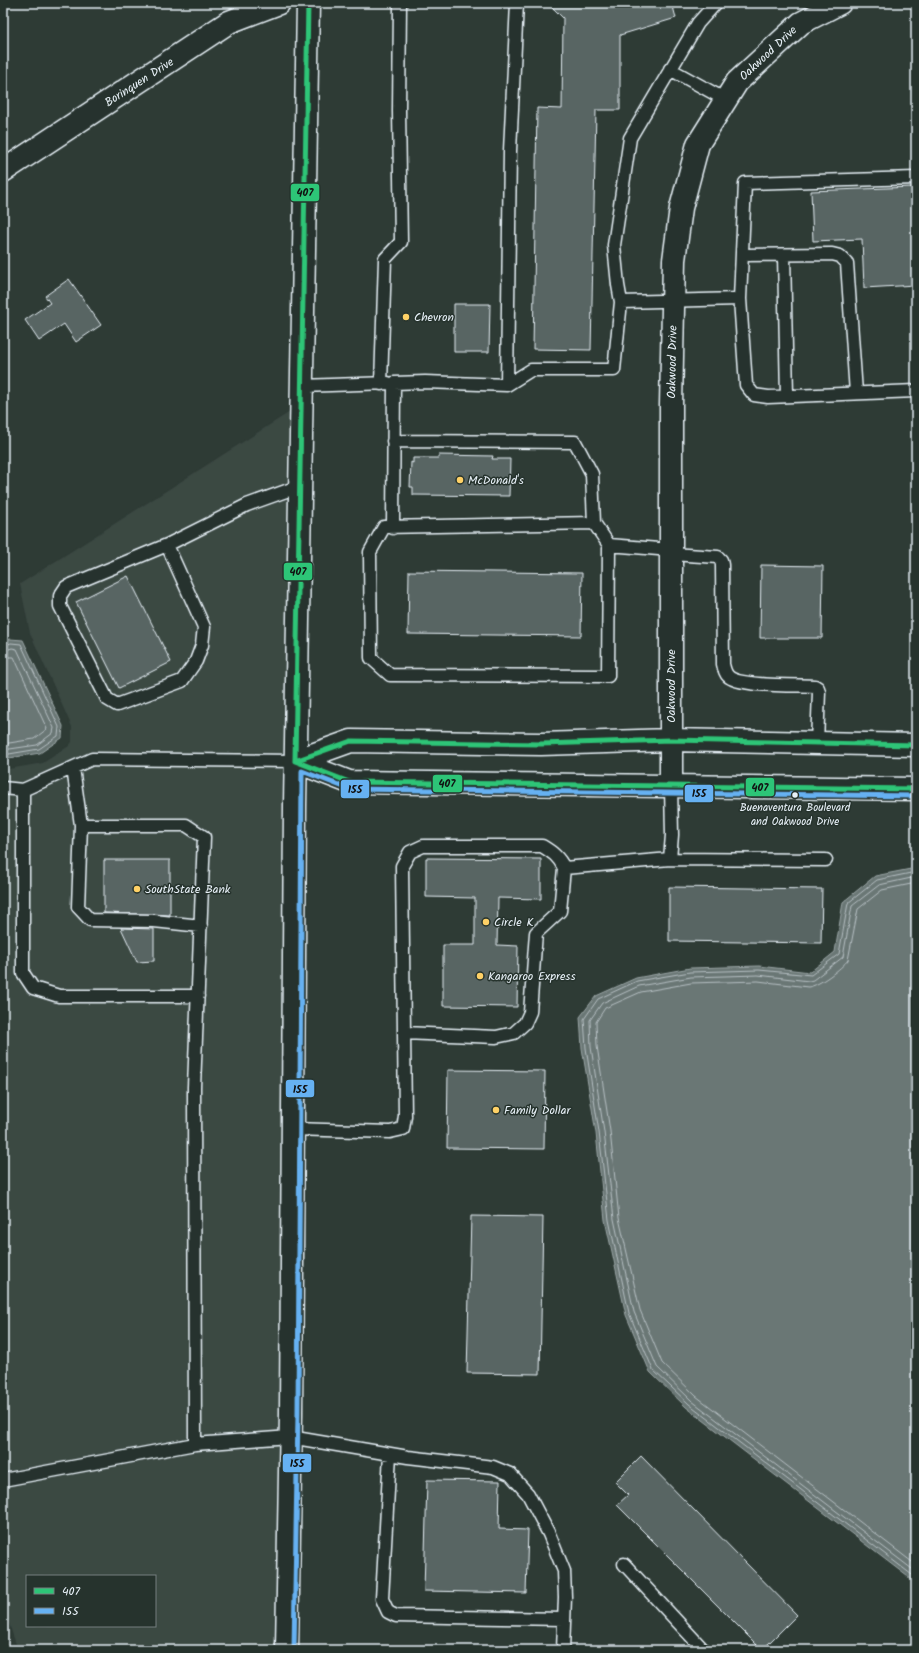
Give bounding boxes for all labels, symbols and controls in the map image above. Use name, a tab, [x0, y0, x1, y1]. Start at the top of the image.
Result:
street label: Oakwood Drive	[735, 21, 802, 85]
street label: Borinquen Drive	[101, 53, 178, 112]
line badge: 407	[290, 183, 320, 202]
text: 407	[297, 184, 314, 202]
place label: Chevron	[414, 308, 454, 327]
marker: Chevron	[401, 312, 411, 322]
street label: Oakwood Drive	[662, 325, 683, 399]
place label: McDonald's	[468, 471, 524, 490]
marker: McDonald's	[455, 475, 465, 485]
line badge: 407	[283, 562, 313, 581]
text: 407	[290, 563, 307, 581]
street label: Oakwood Drive	[662, 649, 681, 723]
line badge: 407	[432, 774, 463, 793]
text: 407	[439, 775, 456, 793]
line badge: 407	[745, 777, 775, 797]
line badge: 155	[340, 779, 370, 799]
text: 407	[752, 779, 769, 797]
text: 155	[348, 781, 364, 799]
line badge: 155	[684, 784, 714, 803]
text: 155	[692, 785, 708, 803]
marker: Buenaventura Boulevard and Oakwood Drive	[790, 790, 800, 800]
place label: Buenaventura Boulevard and Oakwood Drive	[740, 799, 851, 831]
place label: SouthState Bank	[145, 880, 231, 899]
marker: SouthState Bank	[132, 884, 142, 894]
place label: Circle K	[494, 913, 535, 932]
marker: Circle K	[481, 917, 491, 927]
place label: Kangaroo Express	[488, 967, 576, 986]
marker: Kangaroo Express	[475, 971, 485, 981]
line badge: 155	[285, 1079, 315, 1098]
text: 155	[293, 1081, 309, 1099]
place label: Family Dollar	[504, 1101, 571, 1120]
marker: Family Dollar	[491, 1105, 501, 1115]
line badge: 155	[282, 1453, 312, 1473]
text: 155	[290, 1455, 306, 1473]
legend	[26, 1575, 156, 1627]
text: 407	[62, 1582, 81, 1601]
text: 155	[62, 1602, 80, 1621]

